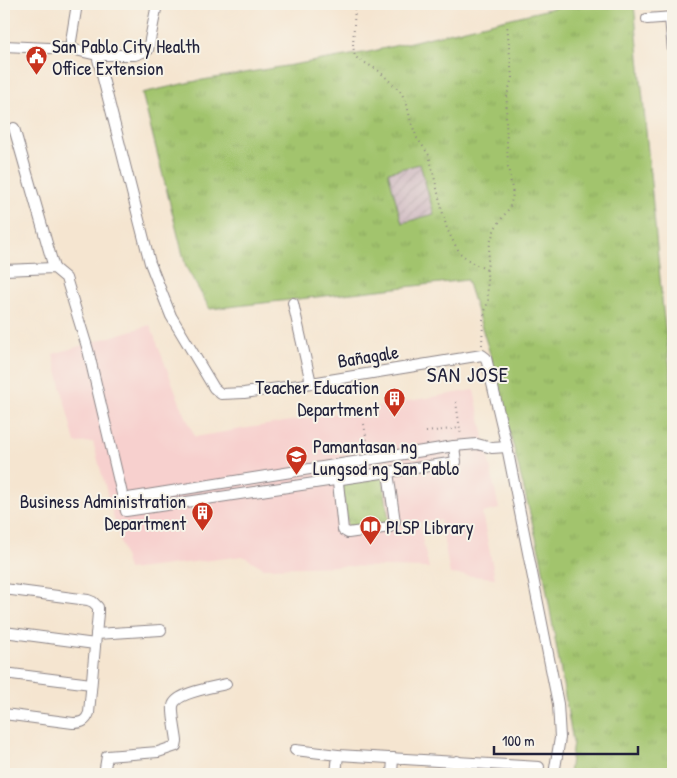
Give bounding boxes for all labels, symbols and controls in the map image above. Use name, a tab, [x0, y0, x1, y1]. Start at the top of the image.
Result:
place label: San Pablo City Health Office Extension	[52, 33, 200, 81]
public building icon: San Pablo City Health Office Extension	[24, 45, 48, 76]
street label: Bañagale	[336, 338, 401, 374]
district label: SAN JOSE	[427, 360, 509, 389]
place label: Teacher Education Department	[255, 374, 379, 422]
building icon: Teacher Education Department	[383, 386, 407, 417]
place label: Pamantasan ng Lungsod ng San Pablo	[313, 433, 459, 481]
school or university icon: Pamantasan ng Lungsod ng San Pablo	[285, 445, 309, 476]
place label: Business Administration Department	[20, 488, 186, 536]
building icon: Business Administration Department	[190, 500, 214, 531]
place label: PLSP Library	[386, 514, 474, 540]
library icon: PLSP Library	[358, 515, 382, 546]
scale bar	[494, 723, 638, 755]
text: 100 m	[502, 730, 535, 751]

